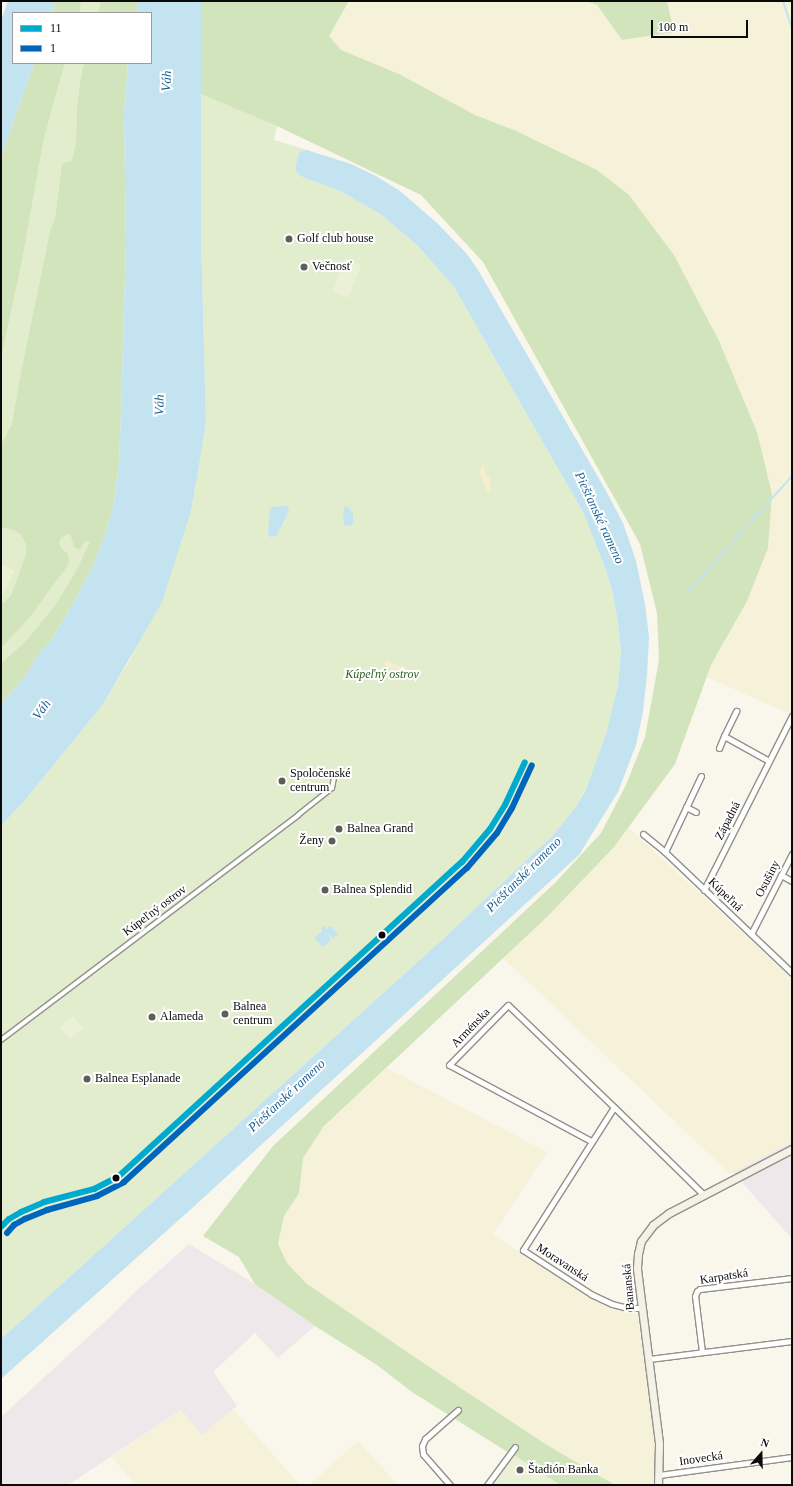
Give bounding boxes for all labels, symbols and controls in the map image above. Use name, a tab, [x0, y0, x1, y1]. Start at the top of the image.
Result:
legend	[12, 12, 152, 64]
scale bar	[653, 12, 750, 38]
text: 100 m	[658, 20, 688, 34]
text: 11	[50, 21, 62, 35]
text: 1	[50, 41, 56, 55]
water label: Váh	[159, 70, 175, 92]
place label: Golf club house	[297, 232, 374, 246]
marker: Golf club house	[284, 234, 294, 244]
place label: Večnosť	[312, 260, 352, 274]
marker: Večnosť	[299, 262, 309, 272]
water label: Váh	[152, 394, 168, 416]
water label: Piešťanské rameno	[571, 470, 627, 566]
park label: Kúpeľný ostrov	[345, 668, 419, 682]
water label: Váh	[30, 697, 54, 723]
place label: Spoločenské centrum	[290, 767, 351, 795]
marker: Spoločenské centrum	[277, 776, 287, 786]
street label: Západná	[712, 799, 744, 843]
place label: Balnea Grand	[347, 822, 413, 836]
marker: Balnea Grand	[334, 824, 344, 834]
place label: Ženy	[299, 834, 324, 848]
water label: Piešťanské rameno	[483, 834, 565, 916]
marker: Ženy	[327, 836, 337, 846]
street label: Osušiny	[753, 858, 783, 900]
street label: Kúpeľná	[705, 875, 745, 915]
street label: Kúpeľný ostrov	[120, 882, 190, 940]
place label: Balnea Splendid	[333, 883, 412, 897]
marker: Balnea Splendid	[320, 885, 330, 895]
unlabelled marker	[377, 930, 387, 940]
place label: Balnea centrum	[233, 1000, 272, 1028]
street label: Arménska	[449, 1005, 493, 1051]
marker: Balnea centrum	[220, 1009, 230, 1019]
place label: Alameda	[160, 1010, 203, 1024]
marker: Alameda	[147, 1012, 157, 1022]
water label: Piešťanské rameno	[245, 1056, 329, 1136]
place label: Balnea Esplanade	[95, 1072, 181, 1086]
marker: Balnea Esplanade	[82, 1074, 92, 1084]
unlabelled marker	[111, 1173, 121, 1183]
street label: Moravanská	[533, 1241, 591, 1285]
street label: Bananská	[620, 1263, 638, 1311]
street label: Karpatská	[699, 1266, 749, 1288]
north arrow	[741, 1434, 781, 1474]
text: N	[759, 1436, 771, 1450]
street label: Inovecká	[678, 1449, 724, 1469]
place label: Štadión Banka	[528, 1463, 598, 1477]
marker: Štadión Banka	[515, 1465, 525, 1475]

